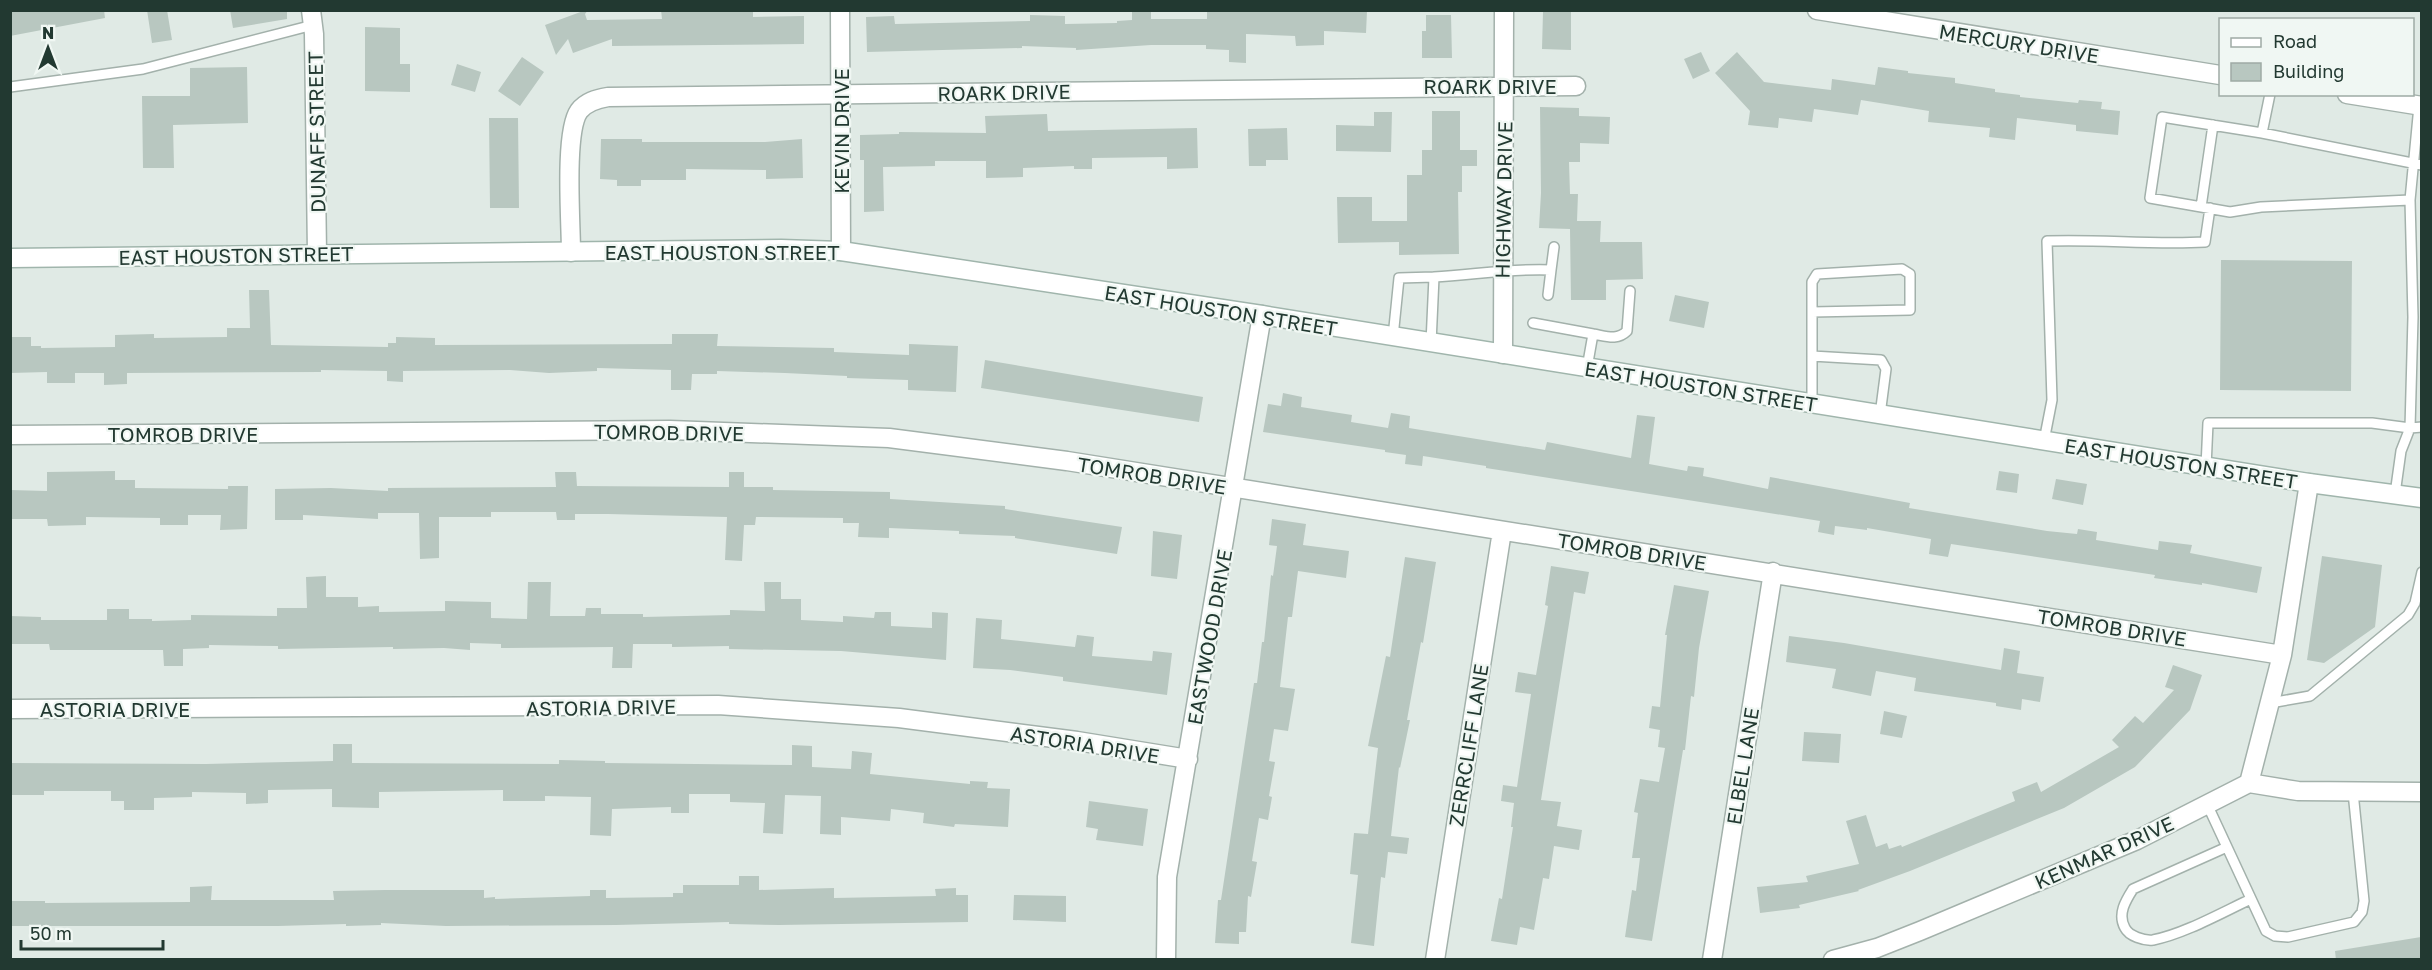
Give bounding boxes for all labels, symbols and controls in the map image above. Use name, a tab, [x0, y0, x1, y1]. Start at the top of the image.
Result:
north arrow	[18, 18, 78, 78]
legend	[2219, 18, 2414, 96]
street label: MERCURY DRIVE	[1937, 19, 2101, 67]
text: N	[42, 23, 54, 43]
text: Road	[2273, 30, 2317, 52]
street label: DUNAFF STREET	[303, 51, 329, 213]
text: Building	[2273, 60, 2344, 82]
street label: KEVIN DRIVE	[829, 68, 853, 194]
street label: ROARK DRIVE	[1423, 74, 1557, 98]
street label: ROARK DRIVE	[937, 79, 1071, 105]
street label: HIGHWAY DRIVE	[1490, 121, 1516, 279]
street label: EAST HOUSTON STREET	[604, 240, 840, 264]
street label: EAST HOUSTON STREET	[118, 241, 354, 269]
street label: EAST HOUSTON STREET	[1103, 280, 1339, 340]
street label: EAST HOUSTON STREET	[1583, 356, 1819, 416]
street label: TOMROB DRIVE	[594, 419, 744, 445]
street label: TOMROB DRIVE	[108, 422, 258, 446]
street label: EAST HOUSTON STREET	[2063, 433, 2299, 493]
street label: TOMROB DRIVE	[1076, 451, 1228, 499]
street label: TOMROB DRIVE	[1556, 527, 1708, 575]
street label: EASTWOOD DRIVE	[1182, 547, 1236, 727]
street label: TOMROB DRIVE	[2036, 603, 2188, 651]
street label: ZERRCLIFF LANE	[1443, 662, 1493, 828]
street label: ASTORIA DRIVE	[526, 694, 676, 720]
street label: ASTORIA DRIVE	[40, 697, 190, 721]
street label: ELBEL LANE	[1721, 706, 1763, 826]
street label: ASTORIA DRIVE	[1009, 720, 1161, 768]
street label: KENMAR DRIVE	[2031, 811, 2177, 893]
scale bar	[21, 913, 164, 951]
text: 50 m	[30, 922, 72, 944]

